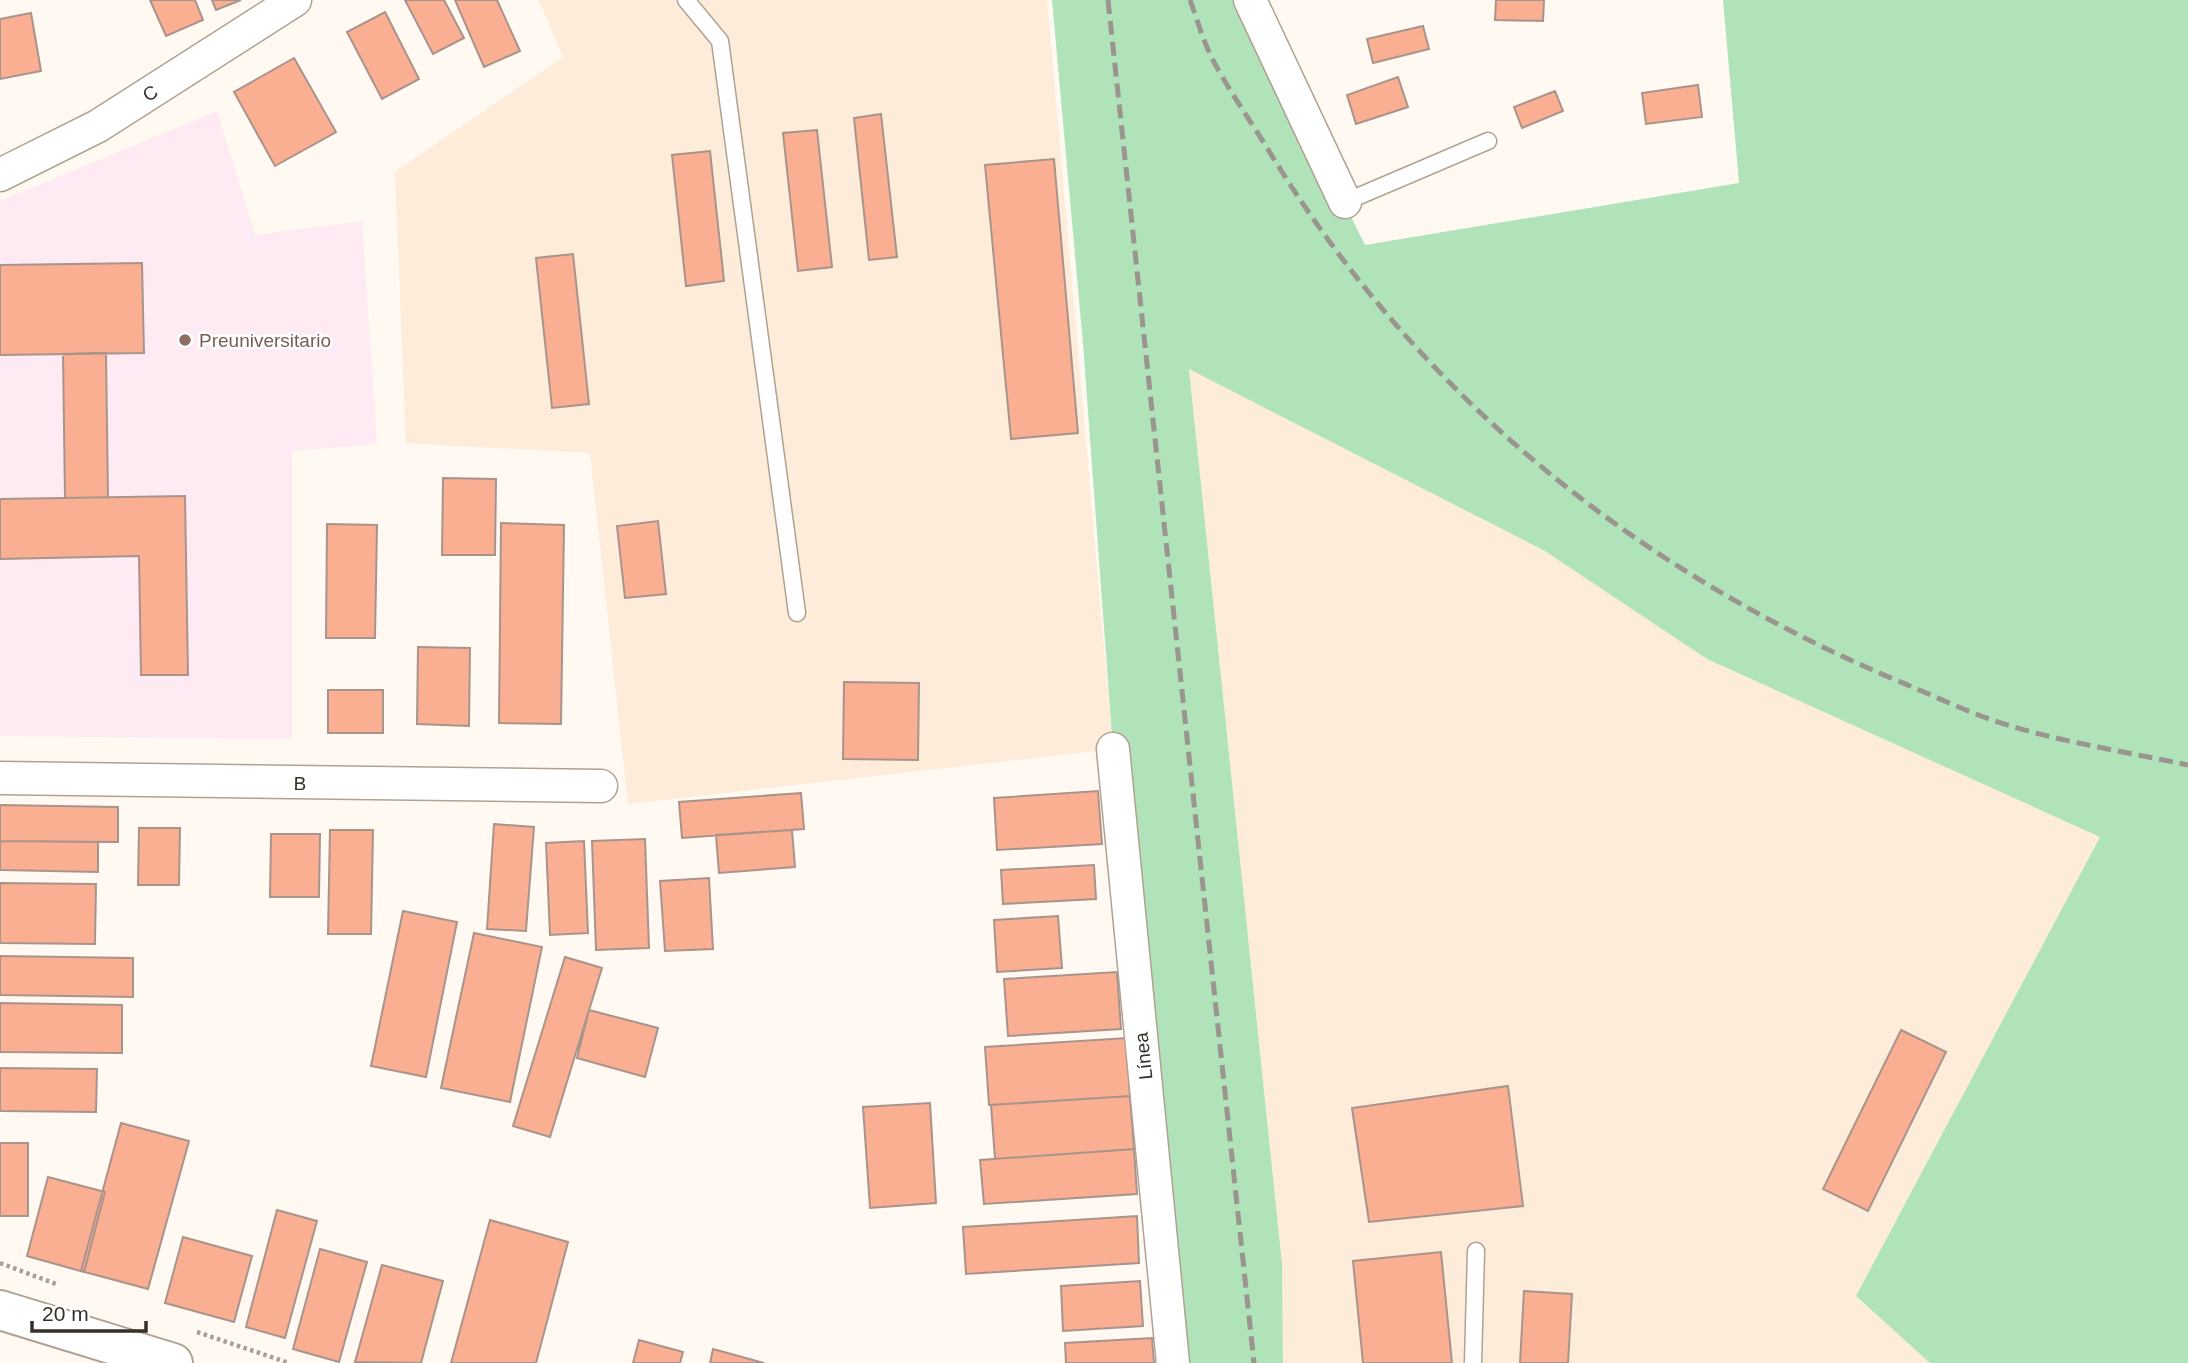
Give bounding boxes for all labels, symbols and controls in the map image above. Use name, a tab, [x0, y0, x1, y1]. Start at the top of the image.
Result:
street label: C	[139, 81, 162, 106]
place label: Preuniversitario	[199, 330, 331, 351]
marker: Preuniversitario	[177, 332, 193, 348]
street label: B	[293, 773, 307, 794]
street label: Línea	[1131, 1031, 1156, 1081]
scale bar	[32, 1290, 145, 1334]
text: 20 m	[42, 1302, 89, 1325]

